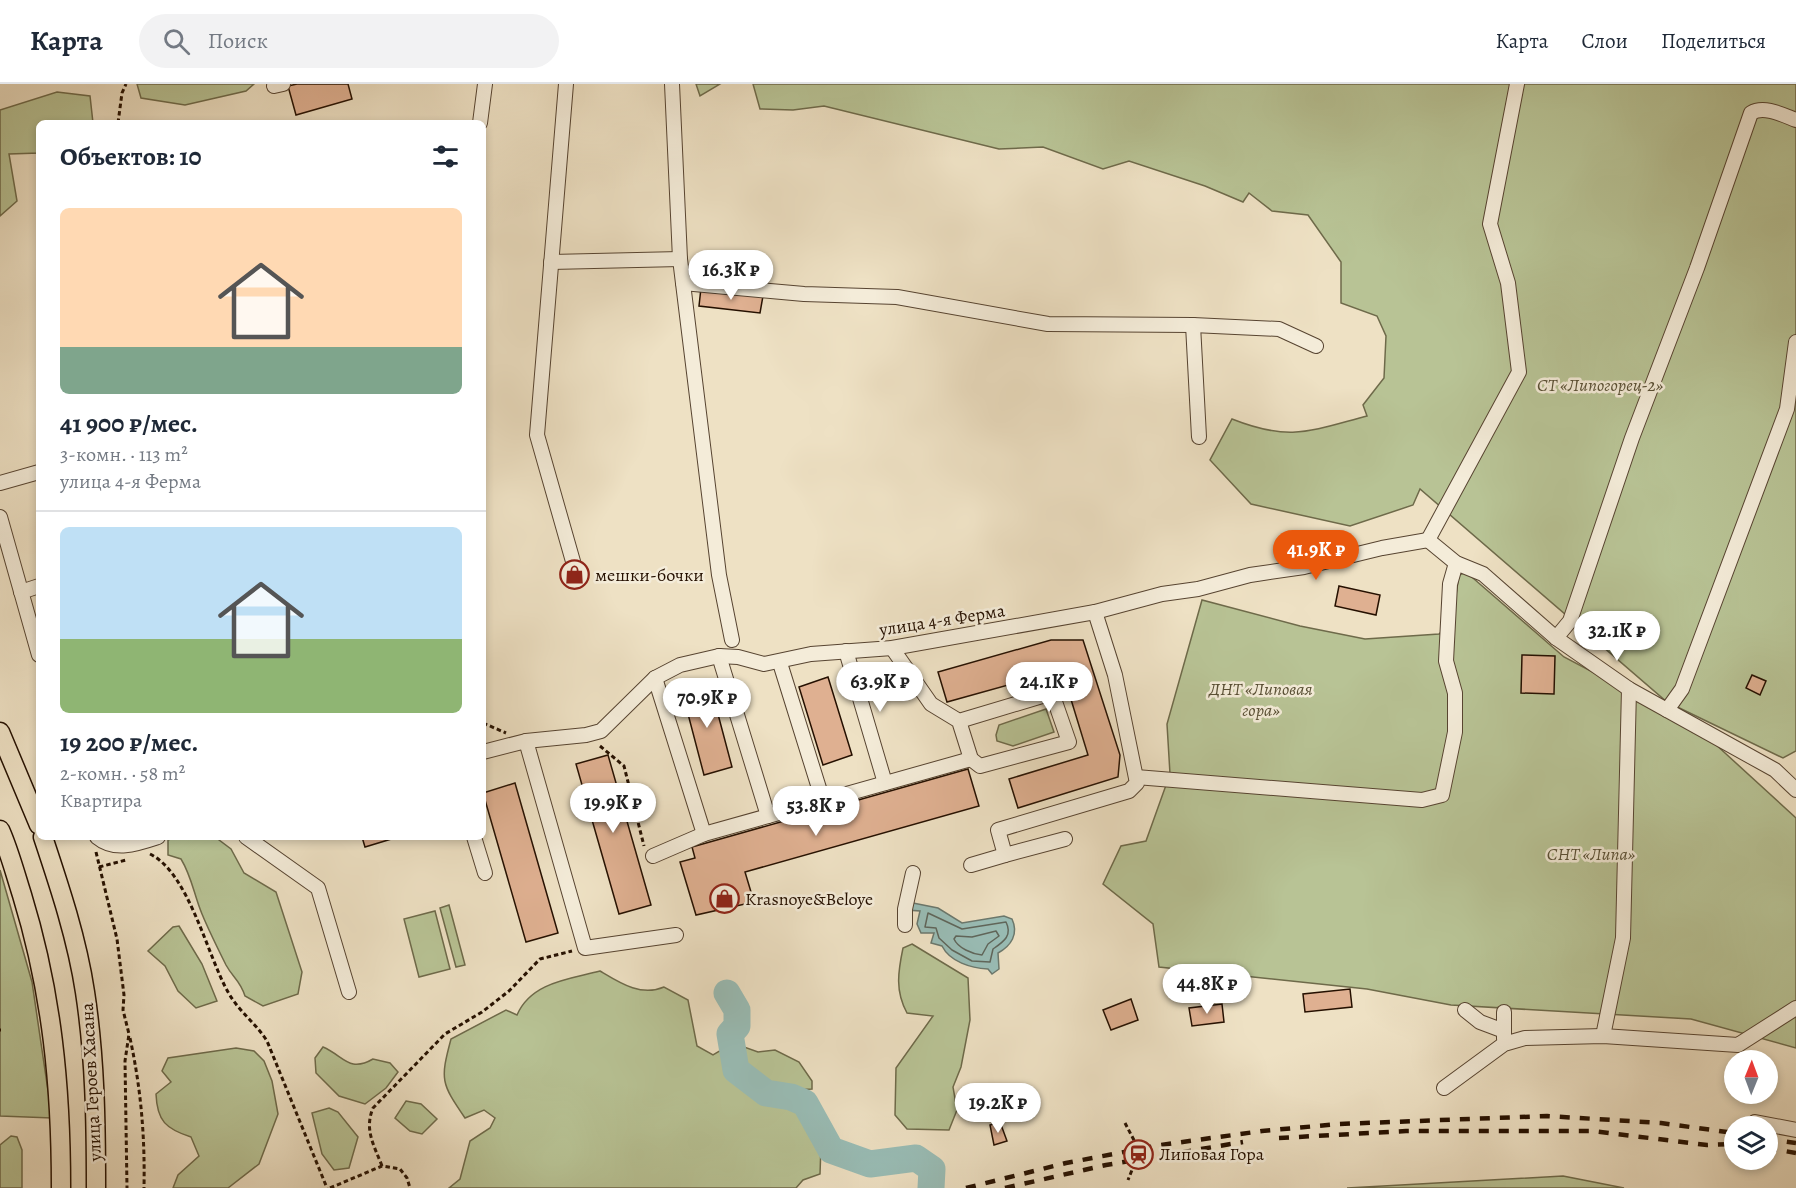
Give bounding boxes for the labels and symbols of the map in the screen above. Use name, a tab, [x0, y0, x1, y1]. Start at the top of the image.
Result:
pin: 16.3K ₽	[676, 250, 786, 301]
park label: СТ «Липогорец-2»	[1537, 373, 1664, 397]
pin: 41.9K ₽	[1261, 530, 1371, 581]
shop icon: мешки-бочки	[558, 559, 590, 591]
place label: мешки-бочки	[595, 563, 704, 587]
street label: улица 4-я Ферма	[876, 598, 1007, 642]
pin: 32.1K ₽	[1562, 611, 1672, 662]
pin: 63.9K ₽	[825, 662, 935, 713]
pin: 24.1K ₽	[994, 662, 1104, 713]
park label: ДНТ «Липовая гора»	[1207, 677, 1313, 722]
pin: 70.9K ₽	[652, 678, 762, 729]
pin: 19.9K ₽	[558, 783, 668, 834]
pin: 53.8K ₽	[761, 786, 871, 837]
park label: СНТ «Липа»	[1547, 842, 1636, 866]
shop icon: Krasnoye&Beloye	[708, 883, 740, 915]
place label: Krasnoye&Beloye	[745, 887, 873, 911]
pin: 44.8K ₽	[1152, 964, 1262, 1015]
street label: улица Героев Хасана	[75, 1001, 107, 1163]
north arrow	[1724, 1050, 1778, 1104]
pin: 19.2K ₽	[943, 1083, 1053, 1134]
station icon: Липовая Гора	[1122, 1138, 1154, 1170]
place label: Липовая Гора	[1159, 1142, 1265, 1166]

